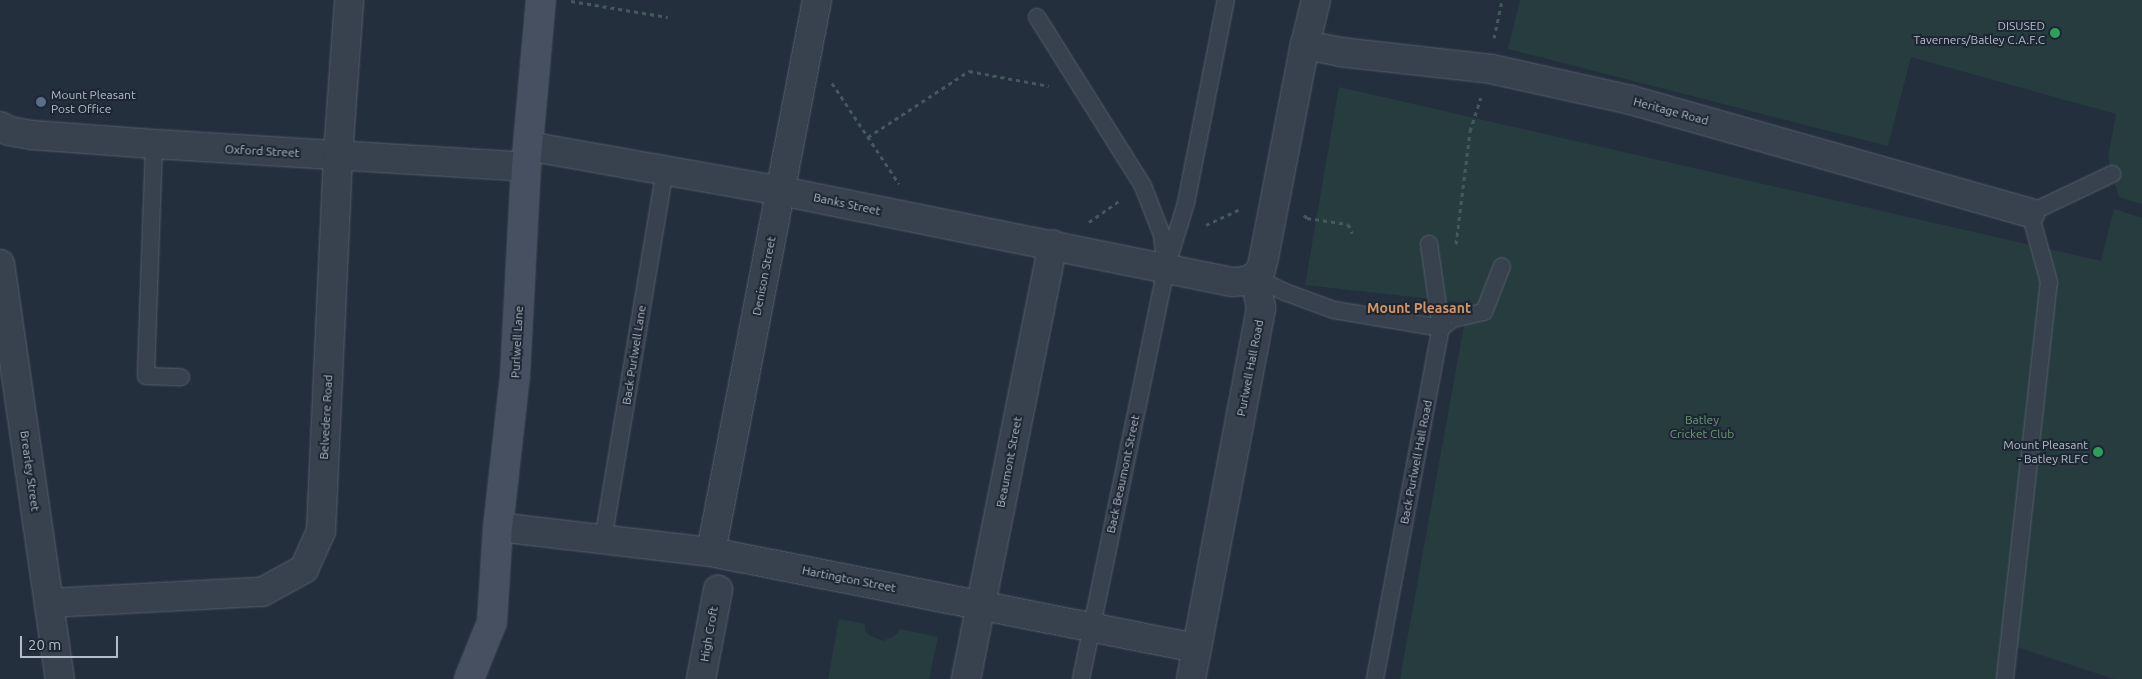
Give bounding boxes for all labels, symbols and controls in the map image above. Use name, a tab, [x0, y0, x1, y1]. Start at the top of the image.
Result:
place label: DISUSED Taverners/Batley C.A.F.C	[1914, 19, 2045, 47]
marker: DISUSED Taverners/Batley C.A.F.C	[2049, 27, 2061, 39]
place label: Mount Pleasant Post Office	[51, 88, 136, 116]
street label: Heritage Road	[1632, 94, 1710, 128]
marker: Mount Pleasant Post Office	[35, 96, 47, 108]
street label: Oxford Street	[224, 142, 300, 160]
street label: Banks Street	[812, 190, 882, 218]
street label: Denison Street	[749, 235, 779, 317]
district label: Mount Pleasant	[1367, 300, 1471, 316]
street label: Back Purlwell Lane	[619, 304, 649, 406]
street label: Purlwell Lane	[508, 305, 526, 379]
street label: Purlwell Hall Road	[1234, 319, 1266, 417]
street label: Belvedere Road	[317, 374, 335, 460]
street label: Back Purlwell Hall Road	[1397, 399, 1435, 525]
park label: Batley Cricket Club	[1670, 413, 1734, 441]
street label: Back Beaumont Street	[1103, 414, 1143, 534]
street label: Beaumont Street	[993, 415, 1025, 509]
street label: Brearley Street	[17, 430, 43, 512]
place label: Mount Pleasant - Batley RLFC	[2003, 438, 2088, 466]
marker: Mount Pleasant - Batley RLFC	[2092, 446, 2104, 458]
street label: Hartington Street	[801, 563, 897, 595]
street label: High Croft	[697, 605, 721, 663]
scale bar	[22, 626, 120, 658]
text: 20 m	[28, 636, 61, 653]

